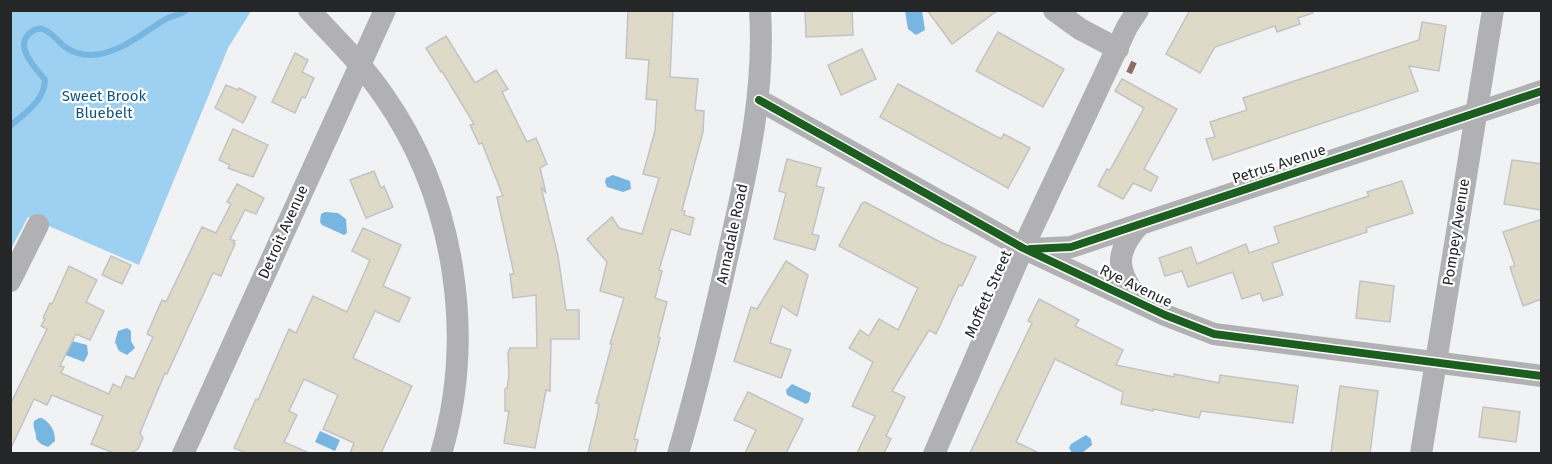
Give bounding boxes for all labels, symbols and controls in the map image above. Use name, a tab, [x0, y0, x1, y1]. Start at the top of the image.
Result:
park label: Sweet Brook Bluebelt	[62, 87, 146, 122]
street label: Petrus Avenue	[1230, 140, 1328, 188]
street label: Pompey Avenue	[1439, 177, 1473, 287]
street label: Detroit Avenue	[254, 182, 312, 282]
street label: Annadale Road	[713, 182, 751, 286]
street label: Moffett Street	[961, 247, 1016, 341]
street label: Rye Avenue	[1097, 261, 1175, 311]

